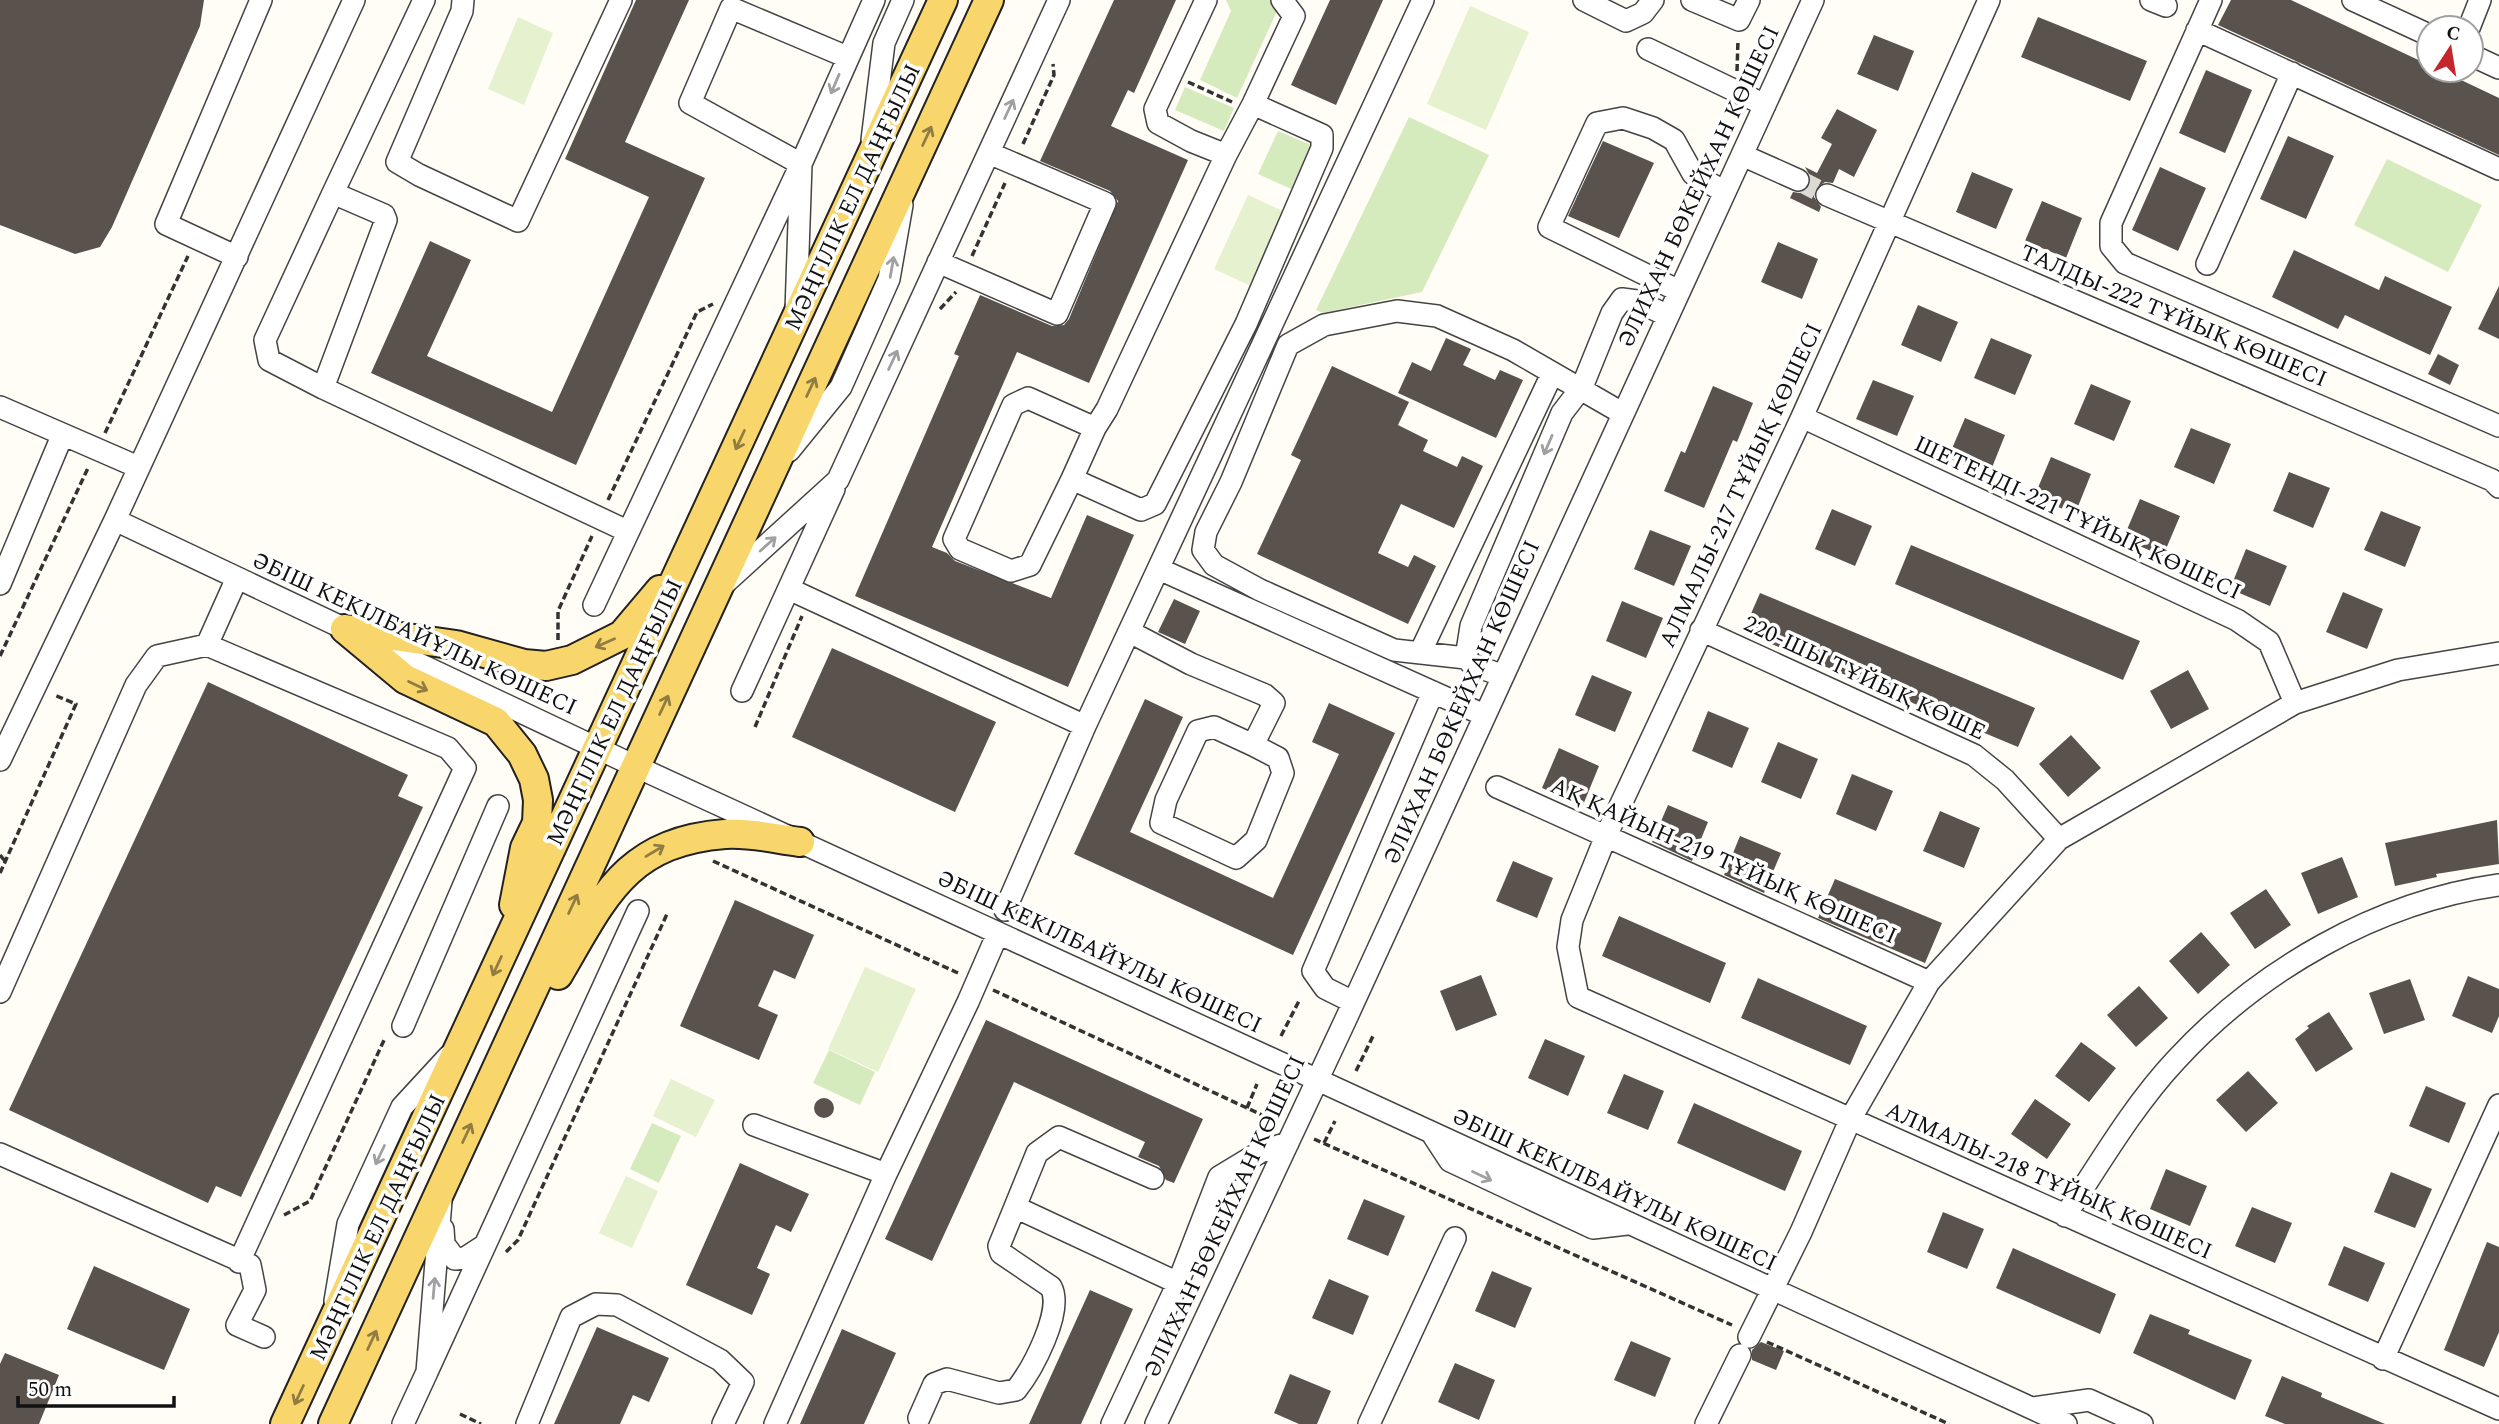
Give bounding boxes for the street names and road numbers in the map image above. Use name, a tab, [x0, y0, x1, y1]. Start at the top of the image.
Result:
street label: ӘЛИХАН БӨКЕЙХАН КӨШЕСІ	[1609, 20, 1790, 353]
street label: МӘҢГІЛІК ЕЛ ДАҢҒЫЛЫ	[776, 58, 931, 337]
street label: ТАЛДЫ-222 ТҰЙЫҚ КӨШЕСІ	[2014, 236, 2332, 397]
street label: АЛМАЛЫ-217 ТҰЙЫҚ КӨШЕСІ	[1651, 317, 1832, 654]
street label: ШЕТЕНДІ-221 ТҰЙЫҚ КӨШЕСІ	[1908, 427, 2247, 610]
street label: ӘЛИХАН БӨКЕЙХАН КӨШЕСІ	[1375, 535, 1550, 870]
street label: ӘБІШ КЕКІЛБАЙҰЛЫ КӨШЕСІ	[246, 544, 583, 725]
street label: МӘҢГІЛІК ЕЛ ДАҢҒЫЛЫ	[538, 573, 693, 852]
street label: 220-ШЫ ТҰЙЫҚ КӨШЕ	[1737, 607, 1991, 750]
street label: АҚ ҚАЙЫН-219 ТҰЙЫҚ КӨШЕСІ	[1544, 769, 1902, 954]
street label: ӘБІШ КЕКІЛБАЙҰЛЫ КӨШЕСІ	[931, 862, 1268, 1043]
street label: ӘЛИХАН БӨКЕЙХАН КӨШЕСІ	[1135, 1050, 1316, 1383]
street label: МӘҢГІЛІК ЕЛ ДАҢҒЫЛЫ	[301, 1088, 456, 1367]
street label: АЛМАЛЫ-218 ТҰЙЫҚ КӨШЕСІ	[1879, 1093, 2218, 1270]
street label: ӘБІШ КЕКІЛБАЙҰЛЫ КӨШЕСІ	[1446, 1100, 1783, 1281]

